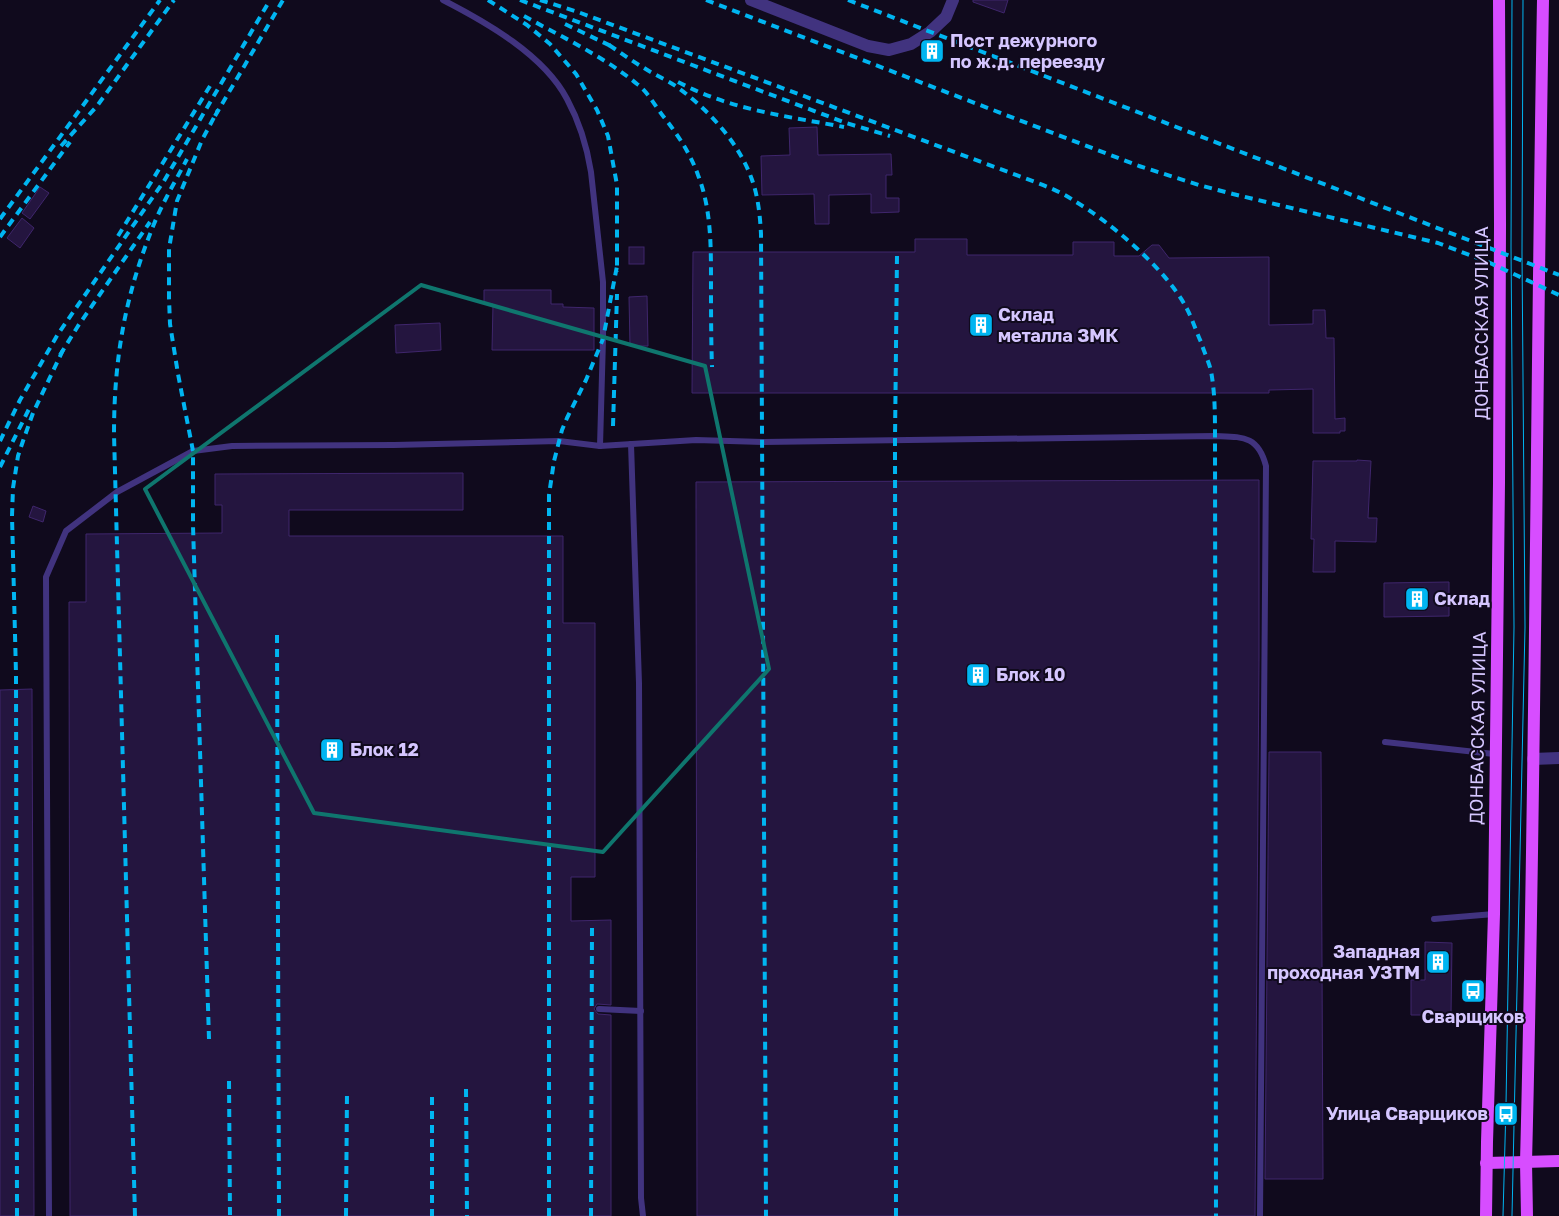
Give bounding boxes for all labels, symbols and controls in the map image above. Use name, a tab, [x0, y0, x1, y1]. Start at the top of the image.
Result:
place label: Пост дежурного по ж.д. переезду	[950, 29, 1105, 72]
building icon: Пост дежурного по ж.д. переезду	[919, 38, 945, 64]
street label: ДОНБАССКАЯ УЛИЦА	[1470, 226, 1492, 420]
place label: Склад металла ЗМК	[998, 303, 1118, 346]
building icon: Склад металла ЗМК	[968, 312, 994, 338]
building icon: Склад	[1404, 586, 1430, 612]
place label: Склад	[1434, 587, 1490, 609]
street label: ДОНБАССКАЯ УЛИЦА	[1464, 631, 1490, 825]
building icon: Блок 10	[965, 662, 991, 688]
place label: Блок 10	[996, 663, 1066, 685]
building icon: Блок 12	[319, 737, 345, 763]
place label: Блок 12	[350, 738, 419, 760]
place label: Западная проходная УЗТМ	[1267, 940, 1420, 983]
building icon: Западная проходная УЗТМ	[1425, 949, 1451, 975]
bus stop icon: Сварщиков	[1460, 978, 1486, 1004]
place label: Сварщиков	[1422, 1005, 1524, 1027]
bus stop icon: Улица Сварщиков	[1493, 1101, 1519, 1127]
place label: Улица Сварщиков	[1326, 1102, 1488, 1124]

